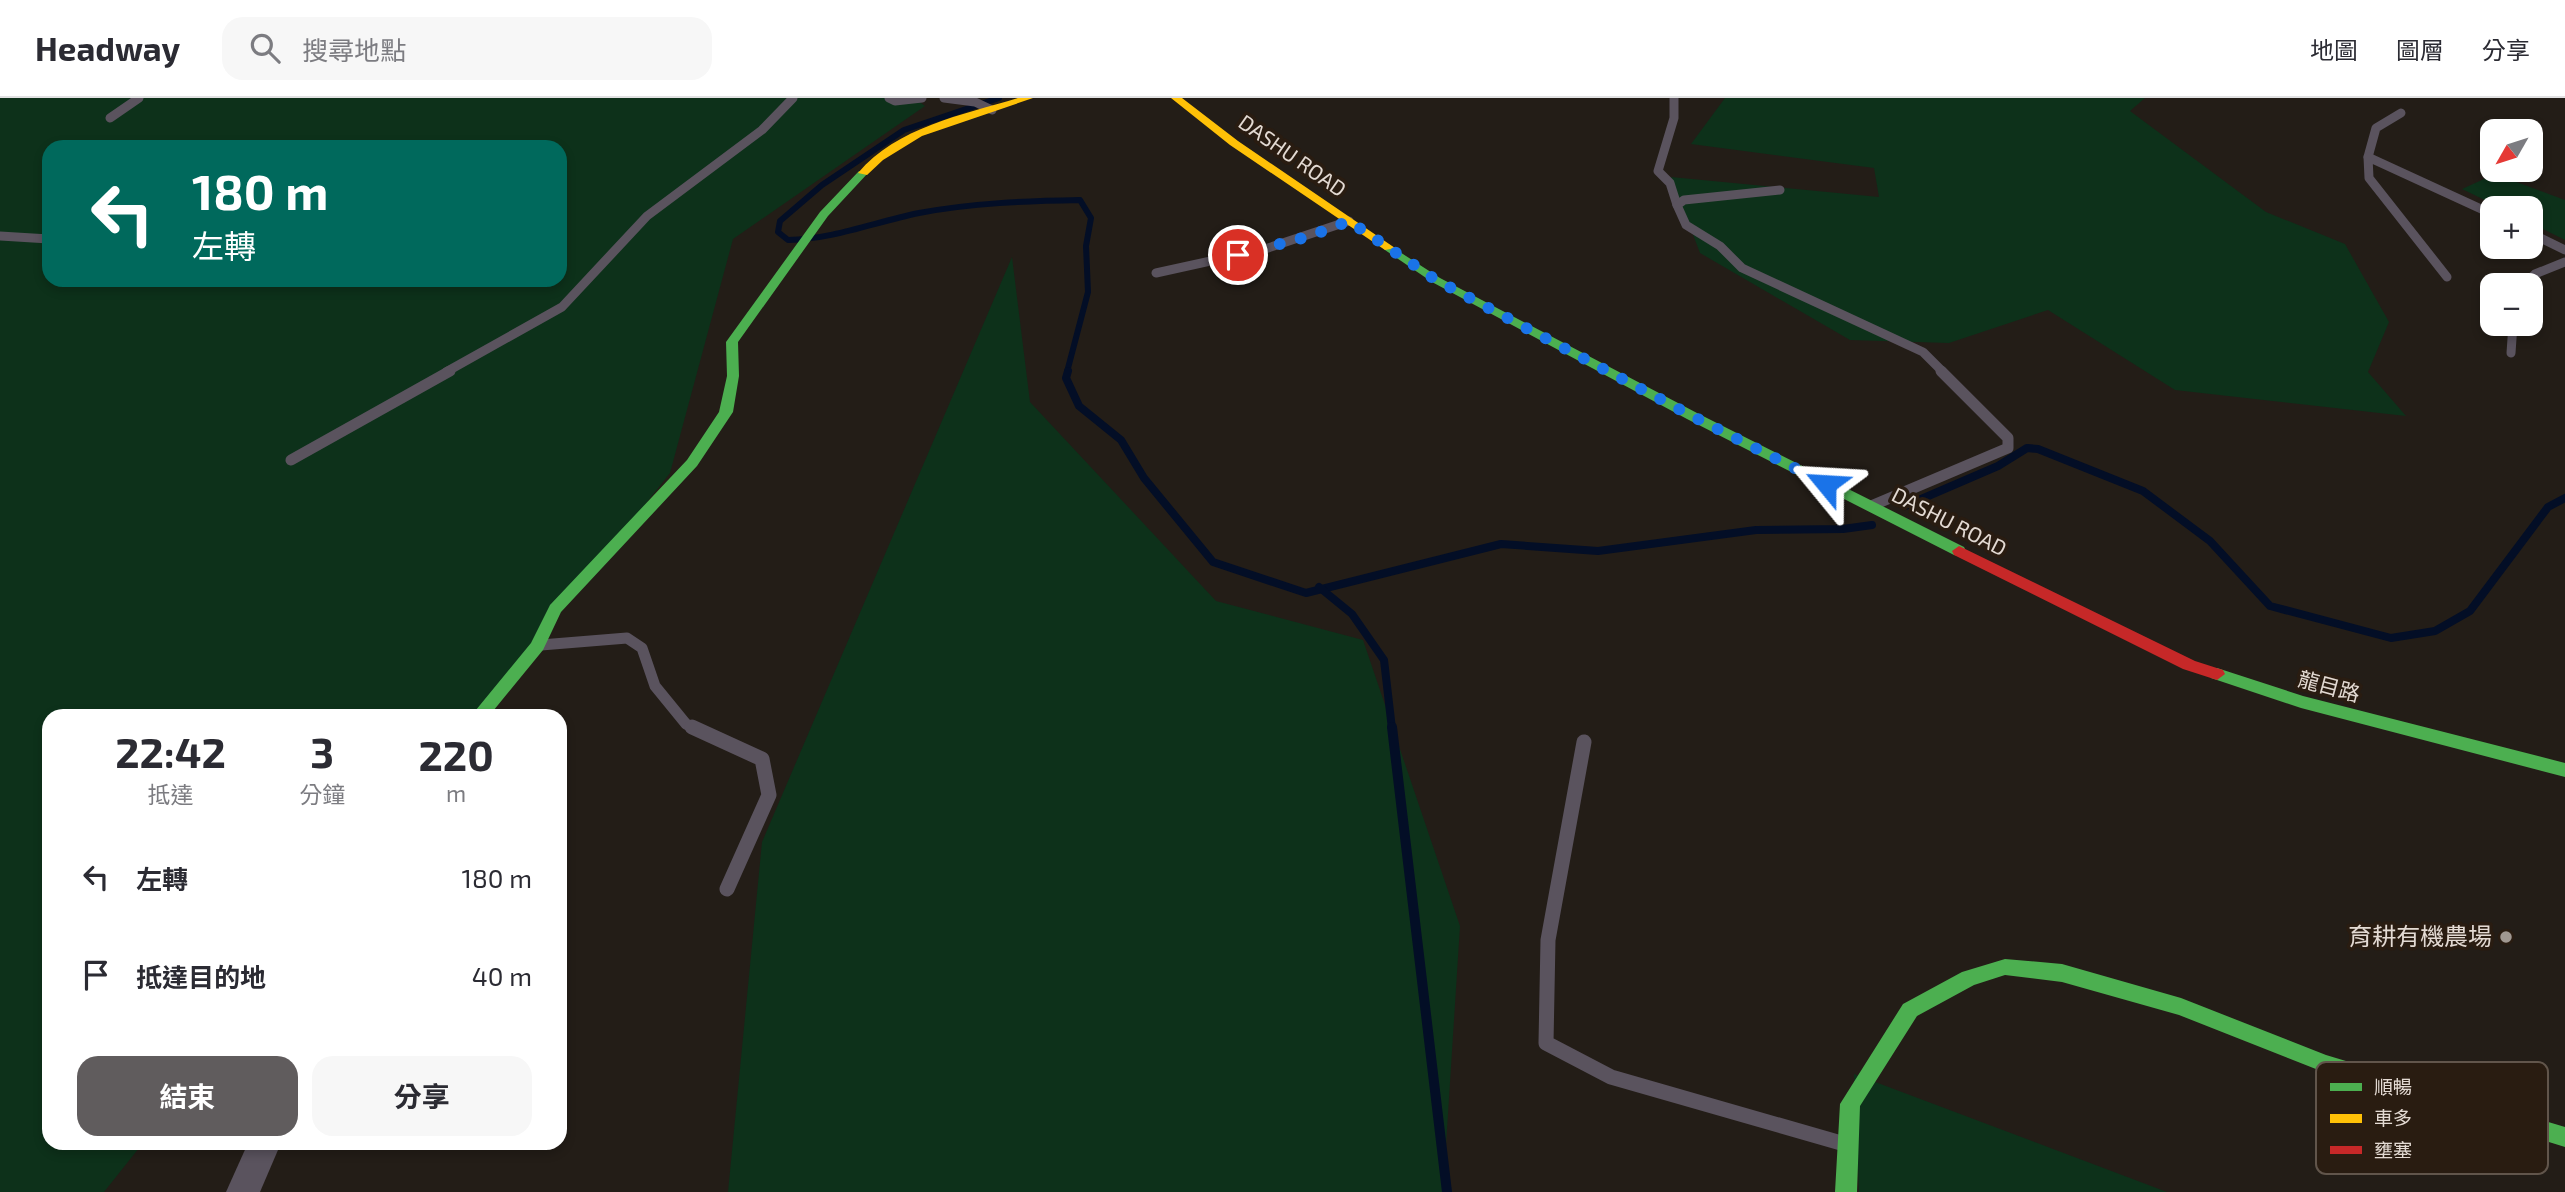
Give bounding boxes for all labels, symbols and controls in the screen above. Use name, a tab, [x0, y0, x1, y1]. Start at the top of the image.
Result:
search box	[222, 17, 712, 80]
text: Headway	[35, 28, 180, 68]
icon: search	[246, 29, 284, 67]
text: 搜尋地點	[302, 34, 406, 65]
text: 地圖	[2310, 35, 2358, 64]
text: 圖層	[2396, 35, 2444, 64]
text: 分享	[2482, 35, 2530, 64]
street label: DASHU ROAD	[1234, 109, 1351, 201]
north arrow	[2480, 119, 2543, 182]
map controls	[2480, 119, 2543, 336]
text: 180 m	[192, 161, 328, 220]
icon: left	[77, 168, 168, 259]
button: +	[2480, 196, 2543, 259]
pin	[1208, 225, 1268, 285]
text: 左轉	[192, 226, 256, 264]
icon: arrive	[1219, 236, 1257, 274]
button: −	[2480, 273, 2543, 336]
position arrow	[1789, 447, 1863, 521]
street label: DASHU ROAD	[1888, 481, 2011, 560]
street label: 龍目路	[2296, 665, 2363, 706]
text: 22:42	[115, 726, 226, 776]
text: 3	[310, 726, 334, 776]
text: 220	[418, 729, 494, 779]
text: m	[446, 779, 466, 807]
text: 抵達	[148, 780, 194, 808]
text: 分鐘	[299, 780, 345, 808]
icon: left	[77, 858, 115, 896]
text: 180 m	[462, 862, 532, 893]
text: 左轉	[136, 863, 188, 894]
place label: 育耕有機農場	[2348, 921, 2492, 950]
marker: 育耕有機農場	[2498, 929, 2514, 945]
icon: arrive	[77, 956, 115, 994]
text: 40 m	[472, 960, 532, 991]
text: 抵達目的地	[136, 961, 266, 992]
button: 結束	[77, 1056, 298, 1136]
button: 分享	[312, 1056, 532, 1136]
legend	[2316, 1062, 2548, 1174]
text: 順暢	[2374, 1075, 2412, 1098]
text: 車多	[2374, 1106, 2412, 1129]
text: 壅塞	[2374, 1138, 2412, 1161]

